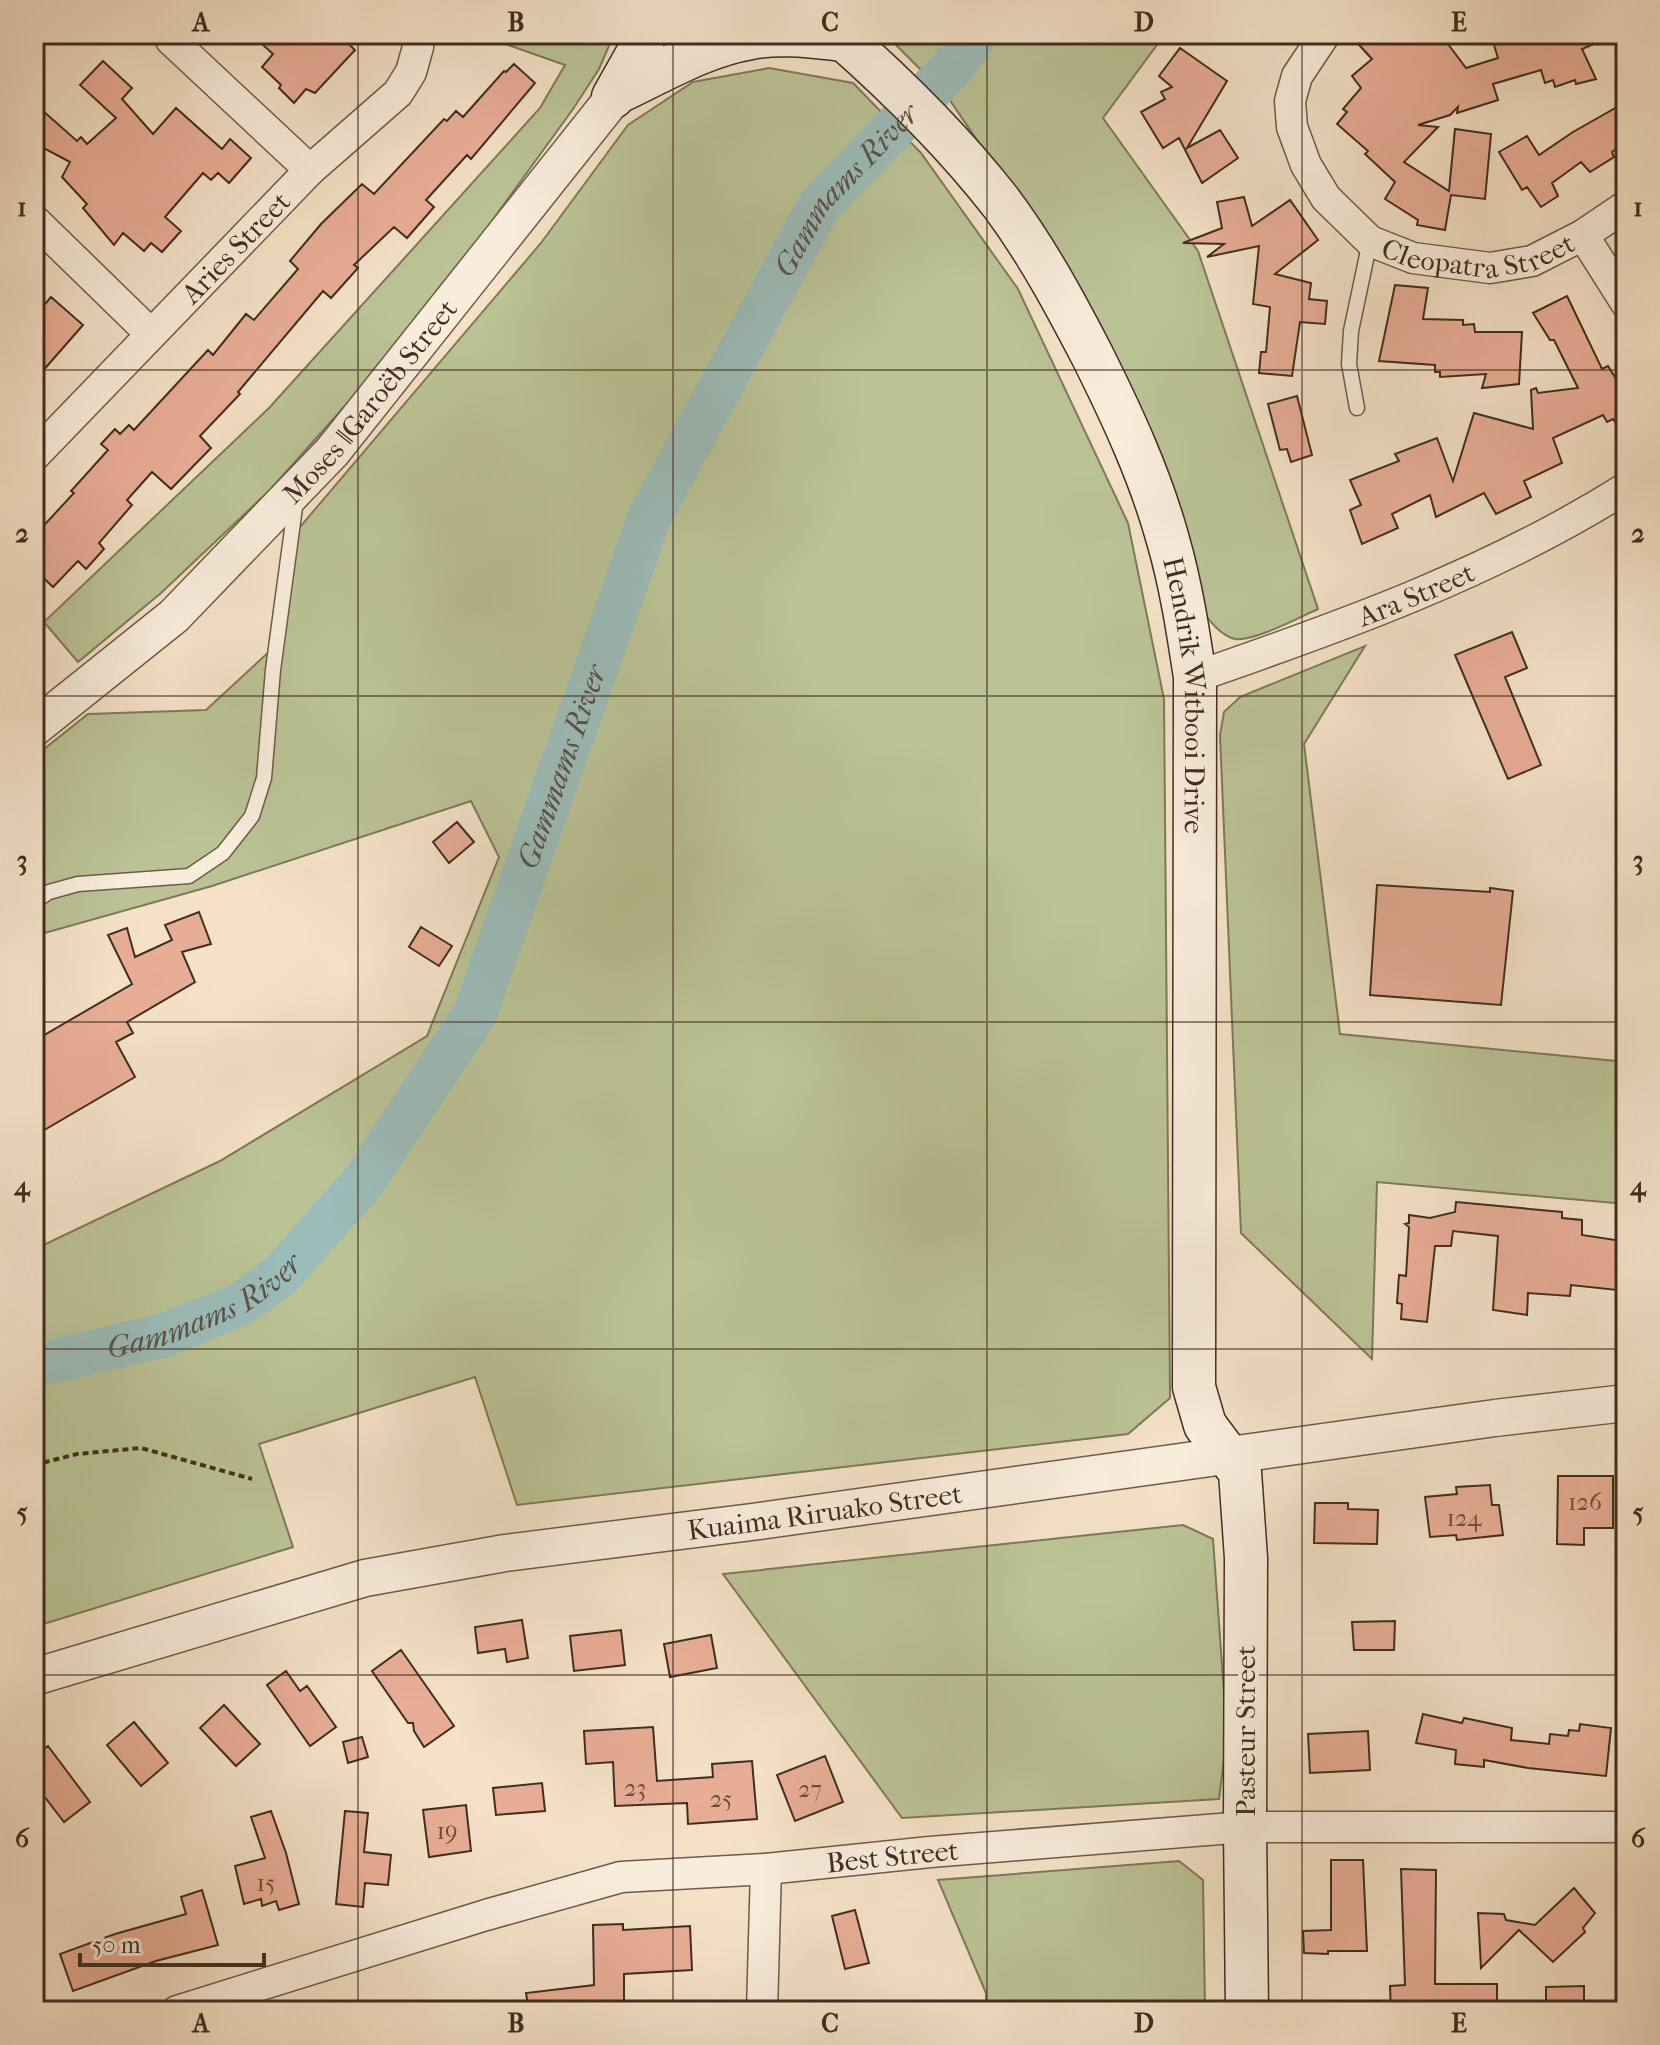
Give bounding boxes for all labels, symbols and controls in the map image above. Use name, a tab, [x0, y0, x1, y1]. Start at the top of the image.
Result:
text: A	[191, 7, 211, 38]
text: B	[508, 7, 525, 38]
text: C	[821, 7, 839, 38]
text: D	[1134, 7, 1154, 38]
text: E	[1451, 7, 1467, 38]
water label: Gammams River	[766, 94, 928, 283]
street label: Aries Street	[173, 185, 297, 311]
text: 1	[17, 192, 27, 223]
text: 1	[1633, 192, 1643, 223]
street label: Cleopatra Street	[1377, 226, 1580, 285]
street label: Moses ǁGaroëb Street	[275, 293, 463, 510]
text: 2	[15, 518, 29, 549]
text: 2	[1631, 518, 1645, 549]
street label: Hendrik Witbooi Drive	[1157, 553, 1214, 834]
street label: Ara Street	[1352, 555, 1479, 634]
water label: Gammams River	[510, 658, 614, 873]
text: 3	[17, 845, 27, 876]
text: 3	[1633, 845, 1643, 876]
text: 4	[13, 1171, 31, 1203]
text: 4	[1629, 1171, 1647, 1203]
water label: Gammams River	[103, 1244, 311, 1366]
street label: Kuaima Riruako Street	[685, 1476, 964, 1546]
house number: 126	[1568, 1488, 1603, 1516]
text: 5	[16, 1497, 28, 1528]
text: 5	[1632, 1497, 1644, 1528]
house number: 124	[1446, 1504, 1482, 1532]
street label: Pasteur Street	[1229, 1645, 1262, 1817]
house number: 23	[624, 1774, 646, 1802]
house number: 27	[798, 1775, 822, 1803]
house number: 25	[710, 1785, 732, 1813]
house number: 19	[436, 1817, 458, 1845]
text: 6	[15, 1823, 30, 1854]
text: 6	[1631, 1823, 1646, 1854]
street label: Best Street	[825, 1833, 959, 1879]
house number: 15	[257, 1869, 275, 1897]
scale bar	[80, 1917, 264, 1967]
text: 50 m	[92, 1931, 141, 1959]
text: A	[191, 2008, 211, 2039]
text: B	[508, 2008, 525, 2039]
text: C	[821, 2008, 839, 2039]
text: D	[1134, 2008, 1154, 2039]
text: E	[1451, 2008, 1467, 2039]

